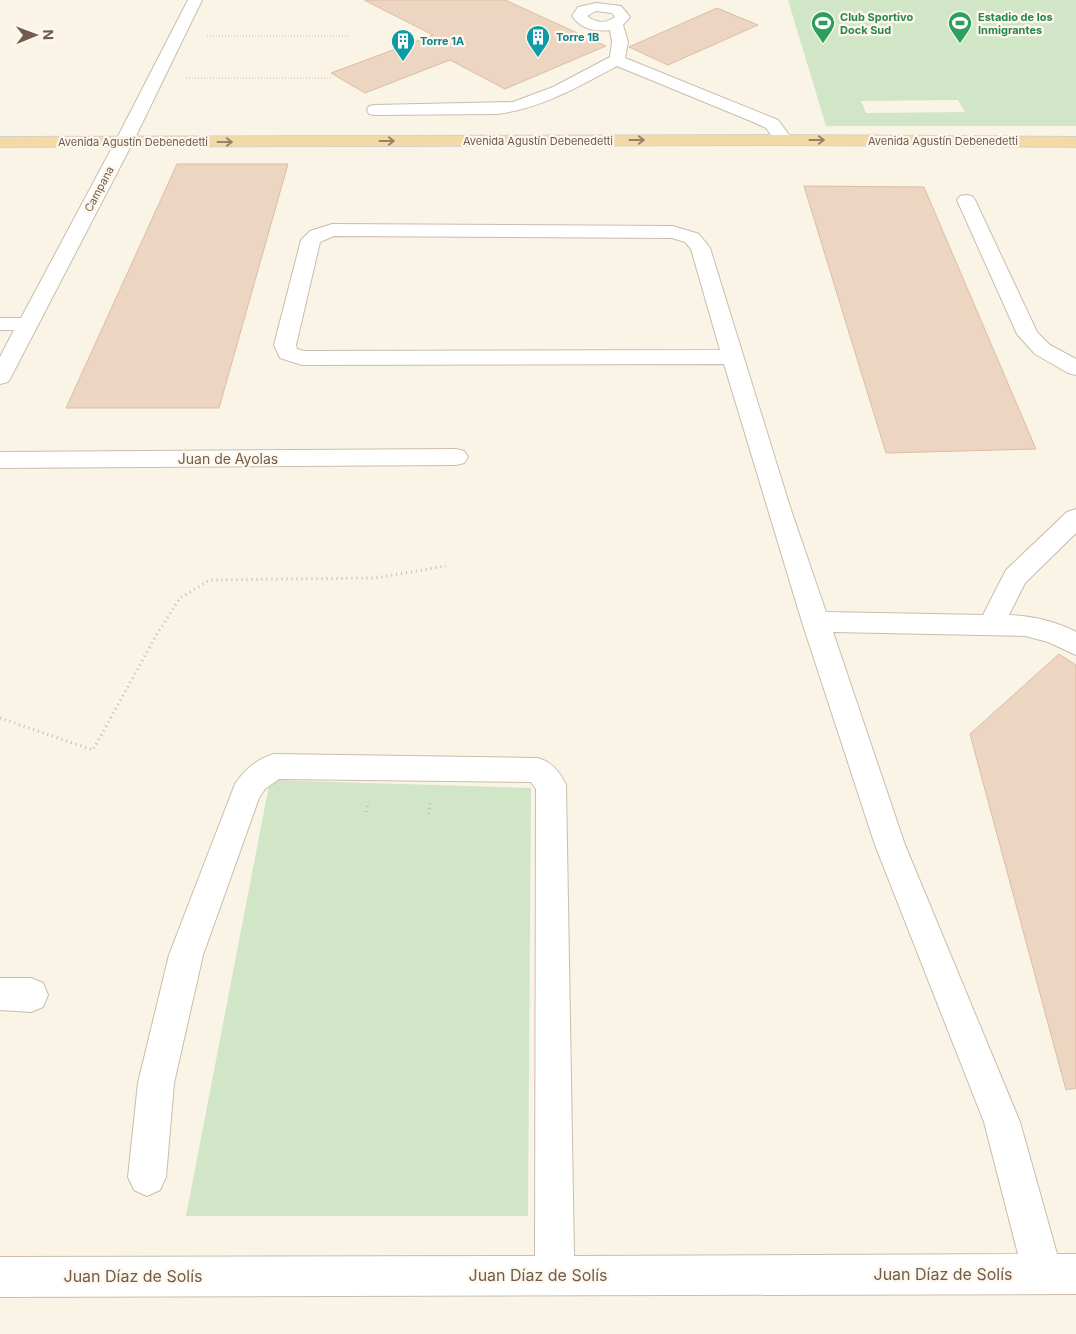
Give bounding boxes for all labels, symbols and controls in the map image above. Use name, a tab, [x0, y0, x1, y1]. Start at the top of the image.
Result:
north arrow	[10, 10, 60, 60]
sports icon: Club Sportivo Dock Sud	[810, 10, 836, 44]
place label: Club Sportivo Dock Sud	[840, 10, 913, 37]
sports icon: Estadio de los Inmigrantes	[947, 10, 973, 44]
place label: Estadio de los Inmigrantes	[978, 10, 1053, 37]
building icon: Torre 1B	[525, 24, 551, 58]
building icon: Torre 1A	[390, 28, 416, 62]
text: N	[40, 29, 57, 40]
place label: Torre 1B	[556, 30, 599, 44]
place label: Torre 1A	[420, 34, 464, 48]
street label: Avenida Agustín Debenedetti	[463, 134, 613, 148]
street label: Avenida Agustín Debenedetti	[868, 134, 1018, 148]
street label: Avenida Agustín Debenedetti	[58, 135, 208, 149]
one-way arrow	[629, 135, 645, 145]
one-way arrow	[809, 135, 825, 145]
one-way arrow	[379, 136, 395, 146]
one-way arrow	[216, 137, 233, 147]
street label: Campana	[81, 164, 117, 214]
street label: Juan de Ayolas	[178, 450, 278, 467]
street label: Juan Díaz de Solís	[874, 1264, 1012, 1284]
street label: Juan Díaz de Solís	[469, 1265, 607, 1285]
street label: Juan Díaz de Solís	[64, 1266, 202, 1286]

